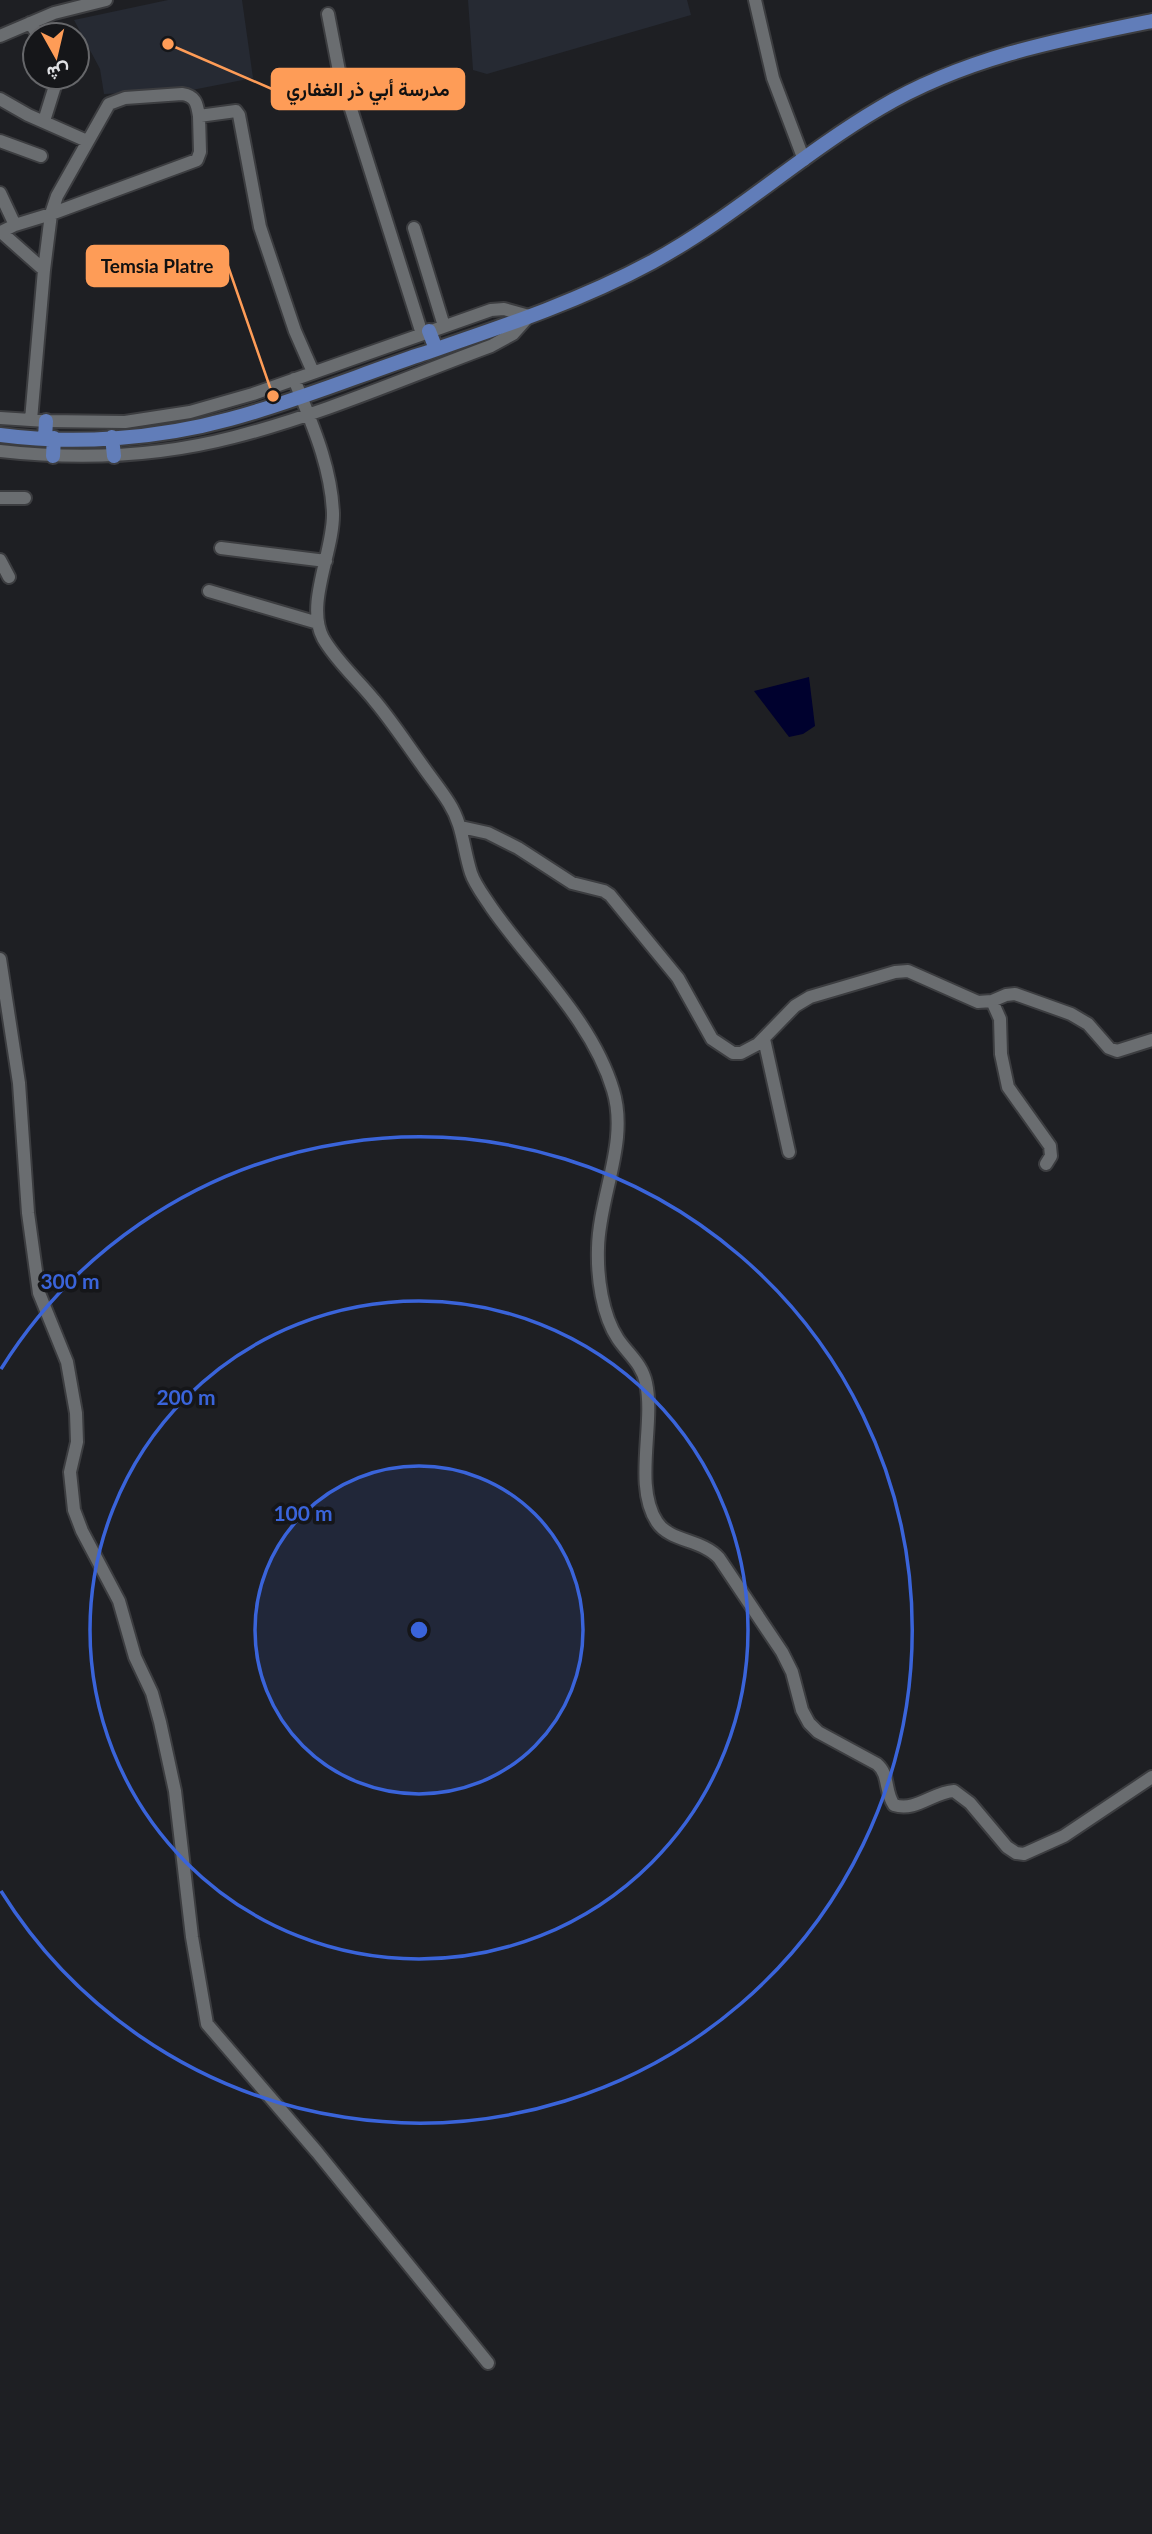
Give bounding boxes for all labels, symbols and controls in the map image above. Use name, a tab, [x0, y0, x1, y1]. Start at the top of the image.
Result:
north arrow	[21, 21, 91, 91]
text: ش	[45, 59, 71, 86]
callout: مدرسة أبي ذر الغفاري	[272, 69, 464, 109]
text: مدرسة أبي ذر الغفاري	[286, 77, 450, 106]
callout: Temsia Platre	[87, 246, 228, 286]
text: Temsia Platre	[101, 254, 213, 277]
text: 300 m	[40, 1268, 100, 1293]
text: 200 m	[156, 1384, 216, 1409]
text: 100 m	[273, 1500, 333, 1525]
centre of rings	[407, 1618, 431, 1642]

